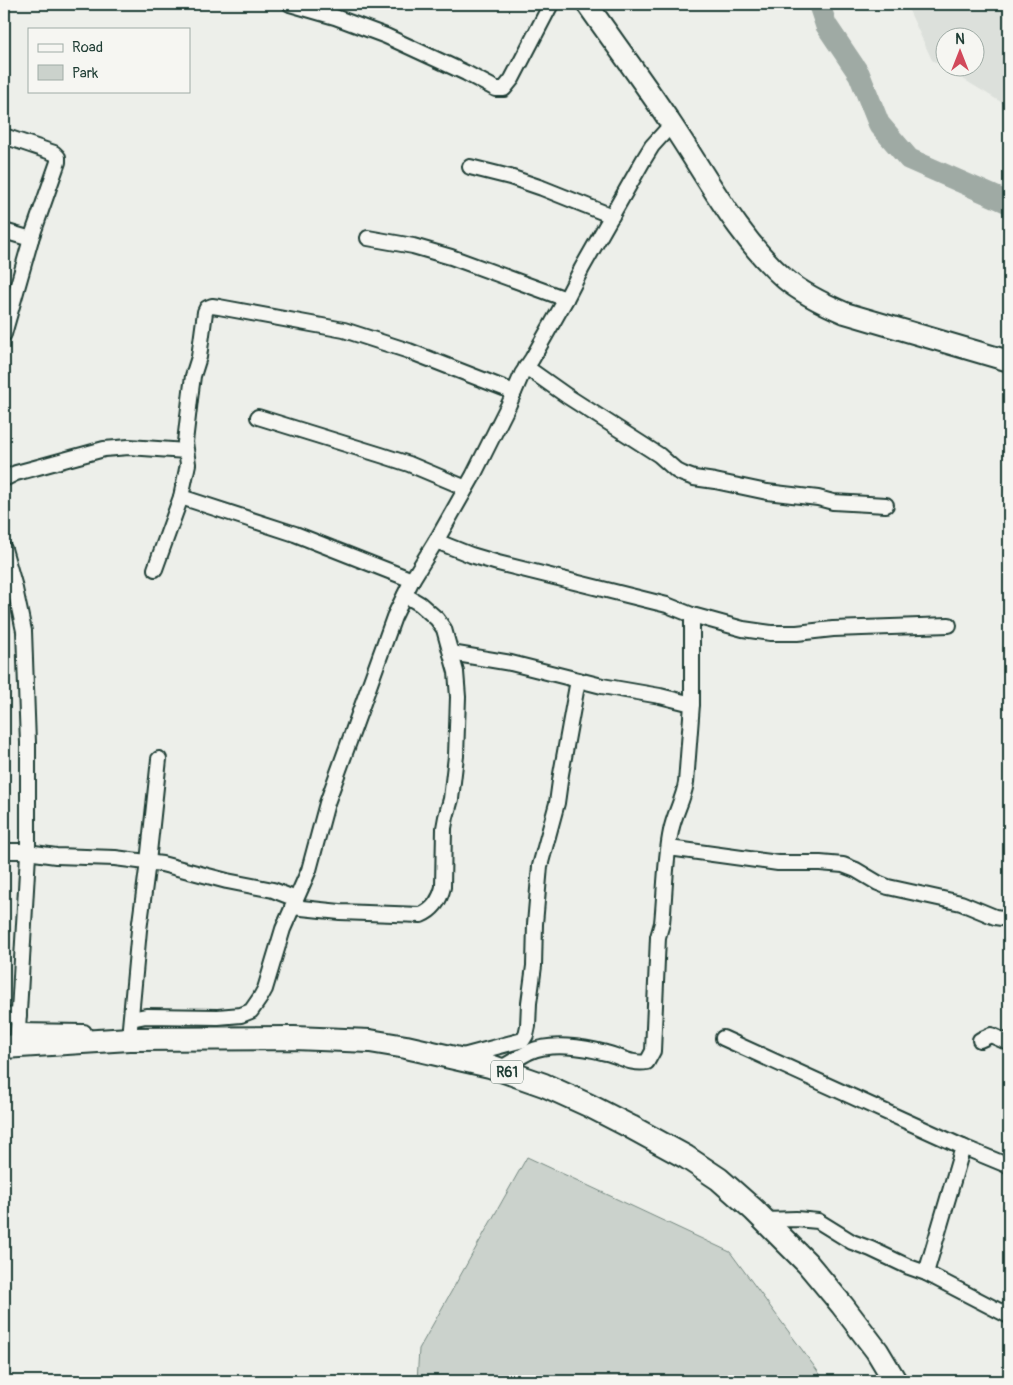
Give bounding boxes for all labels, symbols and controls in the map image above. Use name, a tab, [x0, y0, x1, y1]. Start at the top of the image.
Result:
legend	[28, 28, 190, 92]
north arrow	[936, 28, 986, 78]
text: N	[955, 31, 965, 48]
text: Road	[72, 38, 103, 57]
text: Park	[72, 64, 99, 83]
road number: R61	[491, 1060, 523, 1084]

